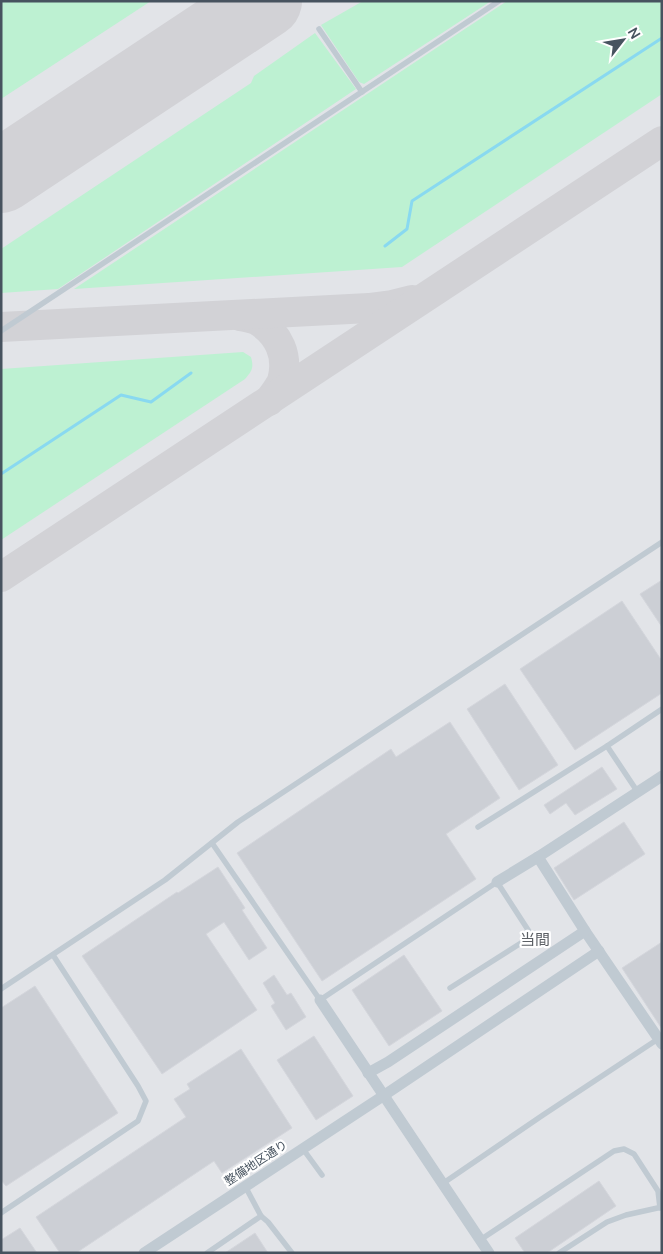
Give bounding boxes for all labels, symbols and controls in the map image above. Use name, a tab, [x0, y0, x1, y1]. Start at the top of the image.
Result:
north arrow	[598, 15, 648, 65]
text: N	[624, 24, 645, 42]
district label: 当間	[520, 929, 550, 950]
street label: 整備地区通り	[221, 1136, 291, 1189]

